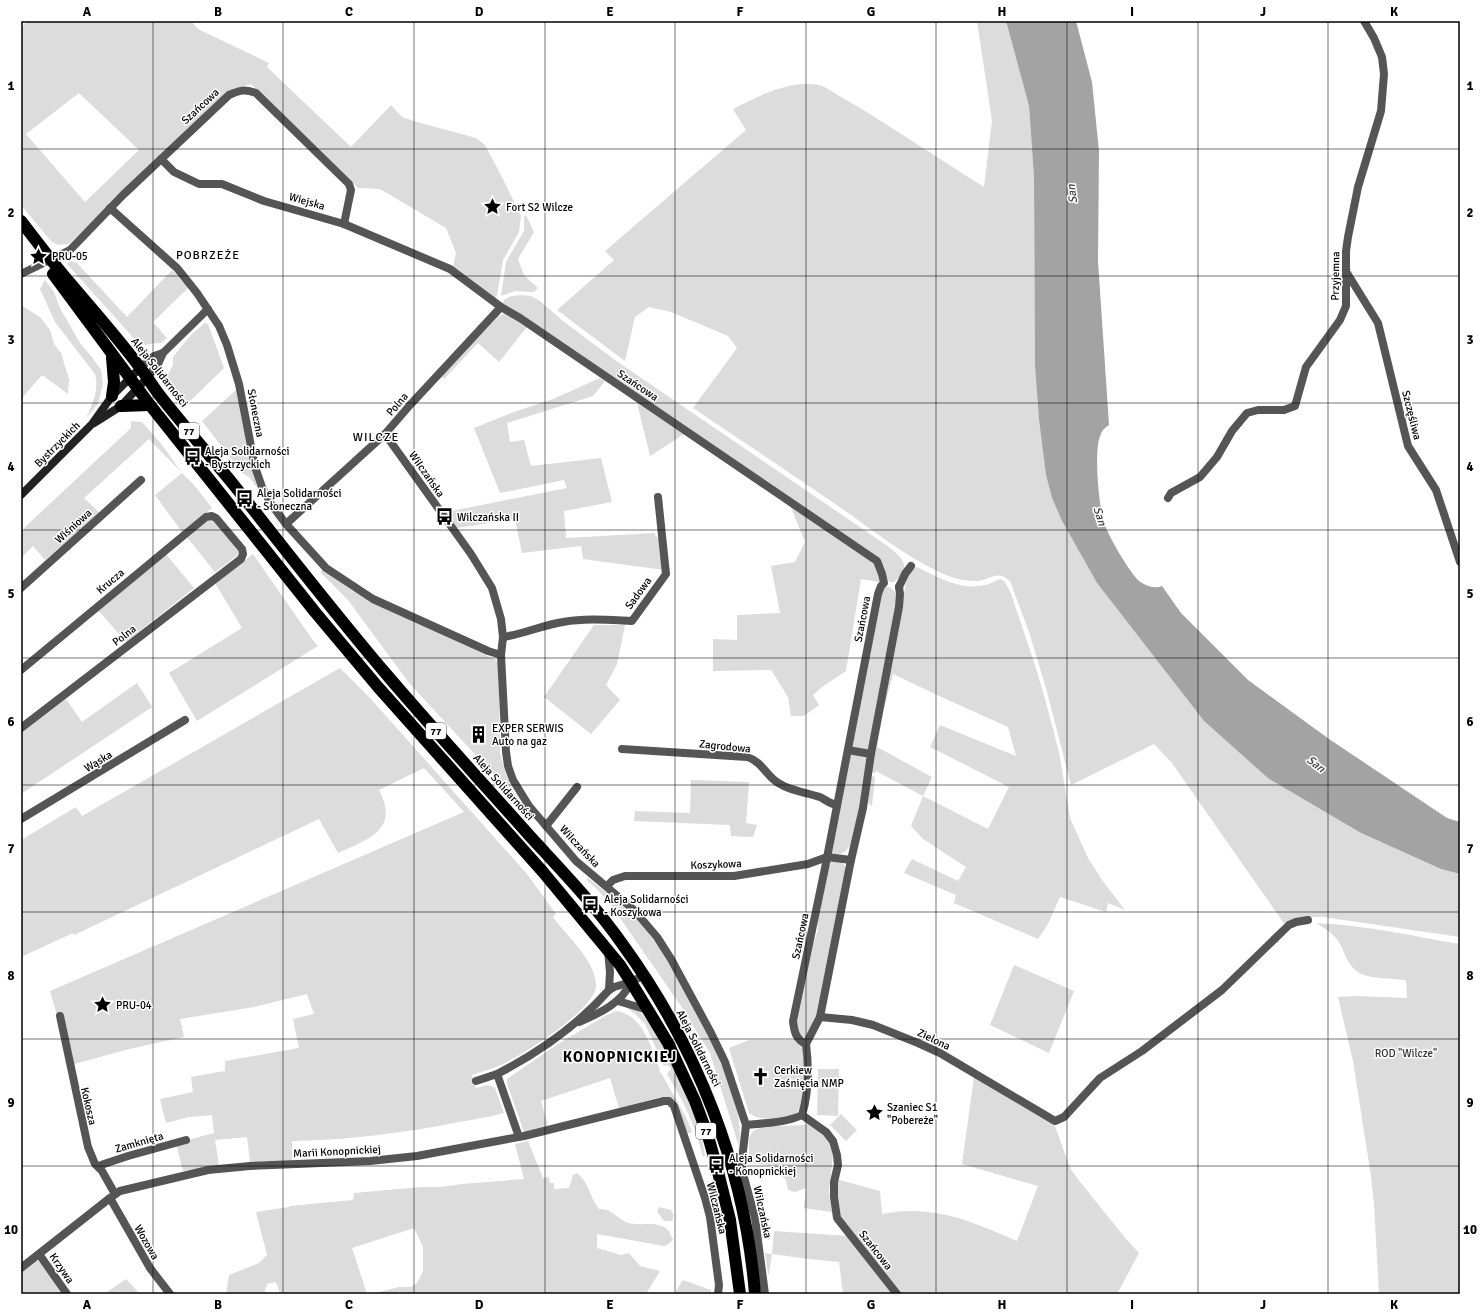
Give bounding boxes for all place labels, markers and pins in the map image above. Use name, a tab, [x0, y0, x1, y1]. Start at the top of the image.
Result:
place icon: Fort S2 Wilcze	[483, 197, 503, 217]
place label: Fort S2 Wilcze	[506, 201, 573, 214]
place icon: PRU-05	[29, 246, 49, 266]
place label: PRU-05	[52, 250, 88, 263]
place label: Aleja Solidarności - Bystrzyckich	[205, 445, 290, 471]
bus stop icon: Aleja Solidarności - Bystrzyckich	[182, 447, 202, 467]
place label: Aleja Solidarności - Słoneczna	[257, 487, 342, 513]
bus stop icon: Aleja Solidarności - Słoneczna	[234, 489, 254, 509]
bus stop icon: Wilczańska II	[434, 507, 454, 527]
place label: Wilczańska II	[457, 511, 519, 524]
place label: EXPER SERWIS Auto na gaz	[492, 722, 564, 748]
building icon: EXPER SERWIS Auto na gaz	[469, 724, 489, 744]
place label: Aleja Solidarności - Koszykowa	[604, 893, 689, 919]
bus stop icon: Aleja Solidarności - Koszykowa	[581, 895, 601, 915]
place icon: PRU-04	[93, 995, 113, 1015]
place label: PRU-04	[116, 999, 152, 1012]
place label: Cerkiew Zaśnięcia NMP	[774, 1064, 844, 1090]
church icon: Cerkiew Zaśnięcia NMP	[751, 1066, 771, 1086]
place label: Szaniec S1 "Pobereże"	[887, 1101, 938, 1127]
place icon: Szaniec S1 "Pobereże"	[864, 1103, 884, 1123]
place label: Aleja Solidarności - Konopnickiej	[729, 1152, 814, 1178]
bus stop icon: Aleja Solidarności - Konopnickiej	[706, 1154, 726, 1174]

